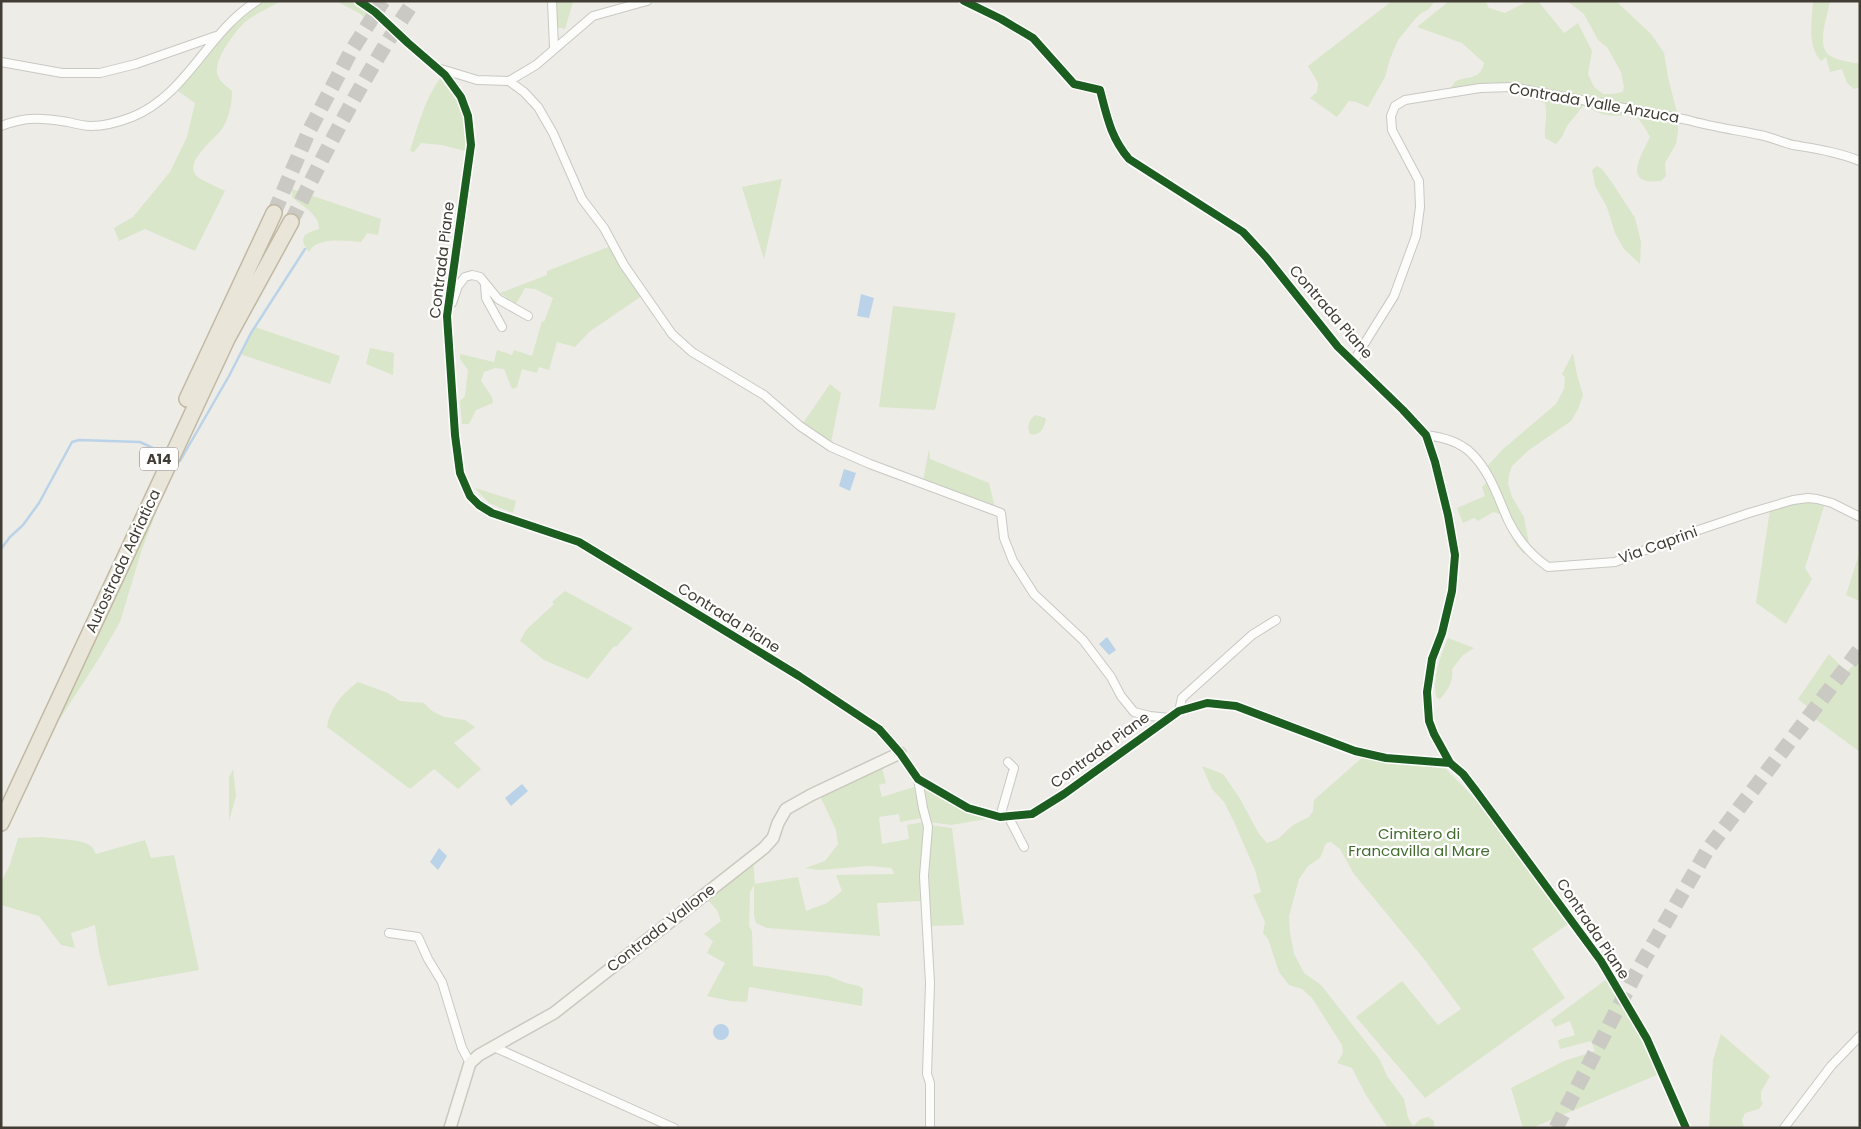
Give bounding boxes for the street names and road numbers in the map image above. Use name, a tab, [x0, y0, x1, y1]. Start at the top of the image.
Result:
street label: Contrada Valle Anzuca	[1507, 77, 1681, 128]
street label: Contrada Piane	[424, 200, 459, 320]
street label: Contrada Piane	[1285, 260, 1378, 363]
road number: A14	[140, 448, 178, 470]
street label: Autostrada Adriatica	[80, 486, 165, 636]
street label: Via Caprini	[1616, 521, 1700, 568]
street label: Contrada Piane	[674, 577, 785, 658]
street label: Contrada Piane	[1046, 707, 1153, 793]
street label: Contrada Piane	[1552, 874, 1635, 983]
street label: Contrada Vallone	[602, 879, 719, 977]

